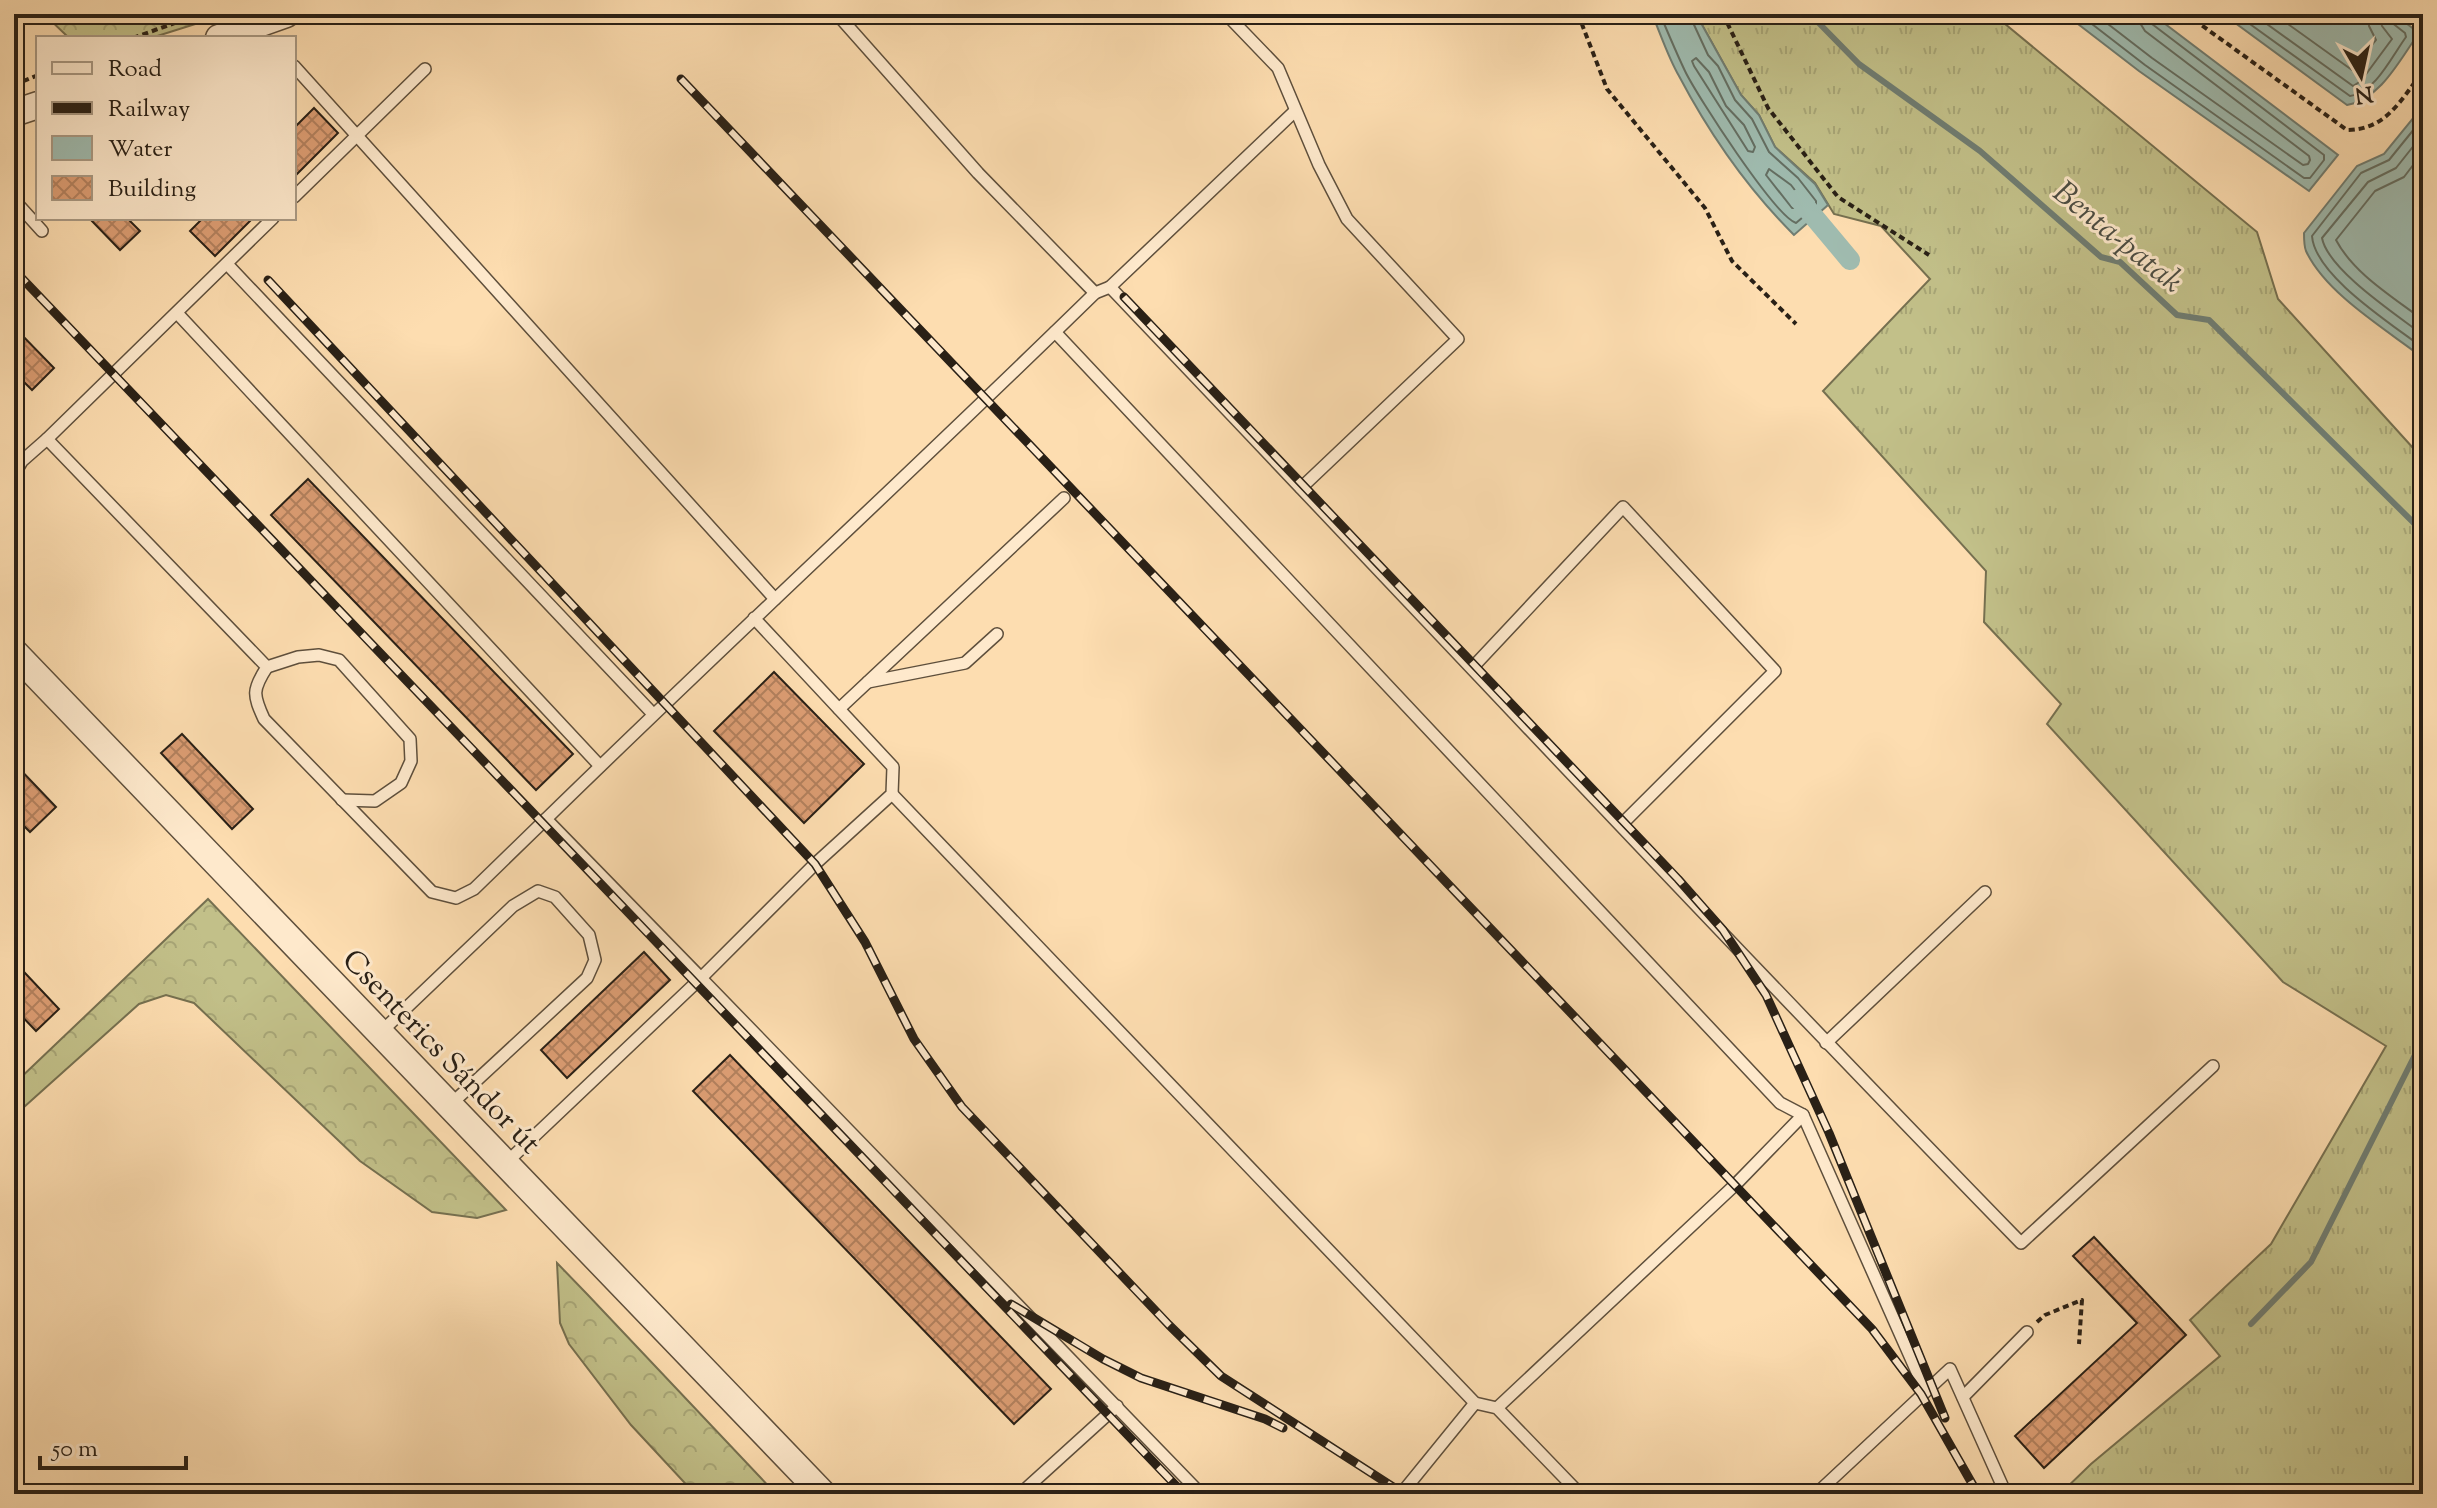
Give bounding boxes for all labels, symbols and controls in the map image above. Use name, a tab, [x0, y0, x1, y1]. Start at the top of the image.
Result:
legend	[36, 36, 296, 220]
north arrow	[2321, 36, 2401, 116]
text: Road	[108, 53, 162, 87]
text: N	[2352, 76, 2375, 110]
text: Railway	[108, 93, 190, 127]
text: Water	[108, 133, 172, 167]
water label: Benta-patak	[2042, 171, 2192, 305]
text: Building	[108, 173, 197, 207]
street label: Csenterics Sándor út	[331, 941, 549, 1165]
scale bar	[40, 1420, 186, 1470]
text: 50 m	[50, 1433, 98, 1467]

